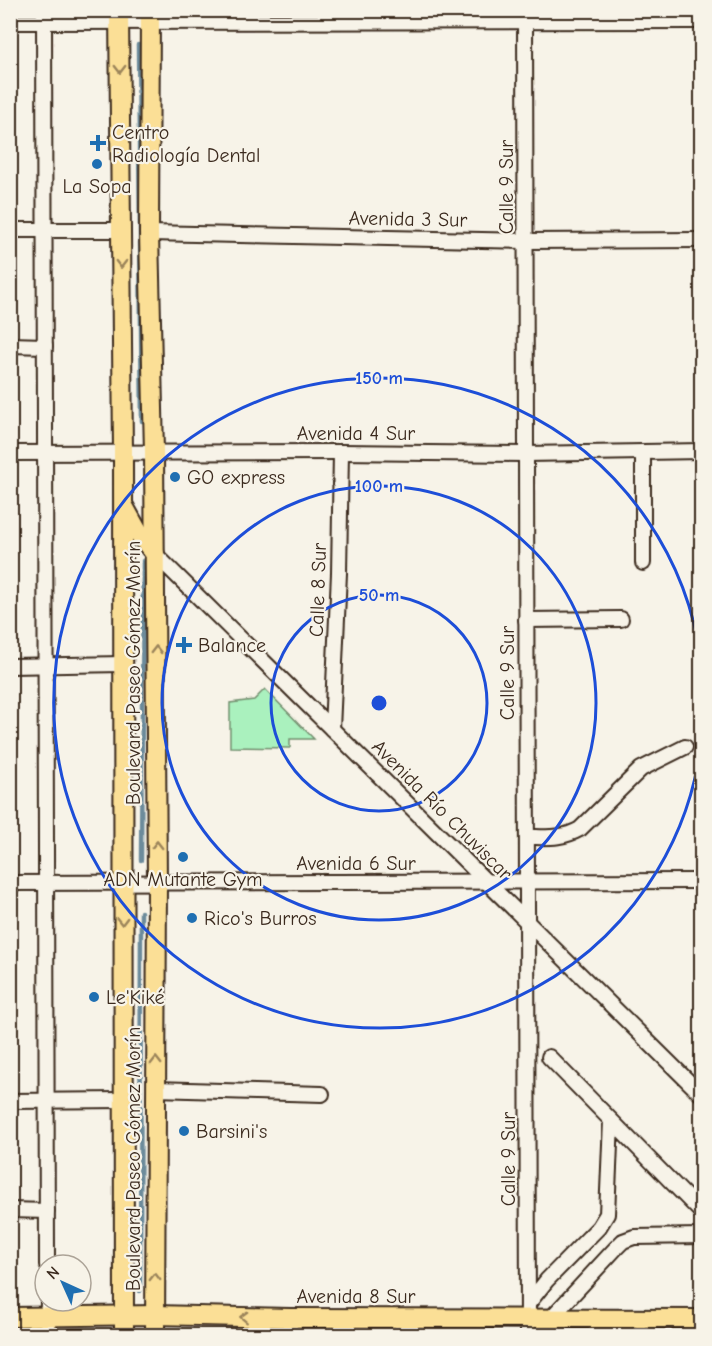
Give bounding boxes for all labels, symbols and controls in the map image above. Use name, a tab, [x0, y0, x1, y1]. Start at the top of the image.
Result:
one-way arrow	[114, 64, 126, 73]
place label: Centro Radiología Dental	[112, 121, 260, 167]
marker: Centro Radiología Dental	[89, 134, 107, 152]
street label: Calle 9 Sur	[495, 140, 518, 234]
marker: La Sopa	[90, 157, 104, 171]
place label: La Sopa	[62, 175, 132, 198]
street label: Avenida 3 Sur	[348, 206, 468, 232]
one-way arrow	[115, 259, 127, 268]
text: 150 m	[355, 368, 403, 389]
street label: Avenida 4 Sur	[297, 422, 415, 445]
place label: GO express	[187, 466, 285, 489]
marker: GO express	[168, 470, 182, 484]
text: 100 m	[355, 476, 403, 497]
street label: Boulevard Paseo Gómez Morín	[122, 541, 145, 805]
street label: Calle 8 Sur	[305, 542, 331, 637]
text: 50 m	[359, 585, 399, 606]
street label: Calle 9 Sur	[496, 626, 519, 720]
place label: Balance	[198, 634, 266, 657]
marker: Balance	[175, 636, 193, 654]
one-way arrow	[150, 646, 162, 655]
centre of rings	[369, 693, 389, 713]
street label: Avenida Río Chuviscar	[367, 735, 517, 885]
one-way arrow	[151, 841, 163, 850]
marker: ADN Mutante Gym	[176, 850, 190, 864]
street label: Avenida 6 Sur	[296, 852, 416, 875]
place label: ADN Mutante Gym	[103, 868, 263, 891]
place label: Rico's Burros	[204, 907, 317, 930]
marker: Rico's Burros	[185, 911, 199, 925]
one-way arrow	[116, 916, 128, 925]
place label: Le'Kiké	[106, 986, 165, 1009]
marker: Le'Kiké	[87, 990, 101, 1004]
street label: Boulevard Paseo Gómez Morín	[122, 1027, 145, 1291]
one-way arrow	[150, 1057, 162, 1066]
street label: Calle 9 Sur	[497, 1112, 520, 1206]
place label: Barsini's	[196, 1120, 267, 1143]
marker: Barsini's	[177, 1124, 191, 1138]
north arrow	[33, 1253, 93, 1313]
text: N	[43, 1263, 63, 1283]
one-way arrow	[149, 1273, 161, 1282]
street label: Avenida 8 Sur	[297, 1285, 416, 1308]
one-way arrow	[240, 1311, 249, 1323]

